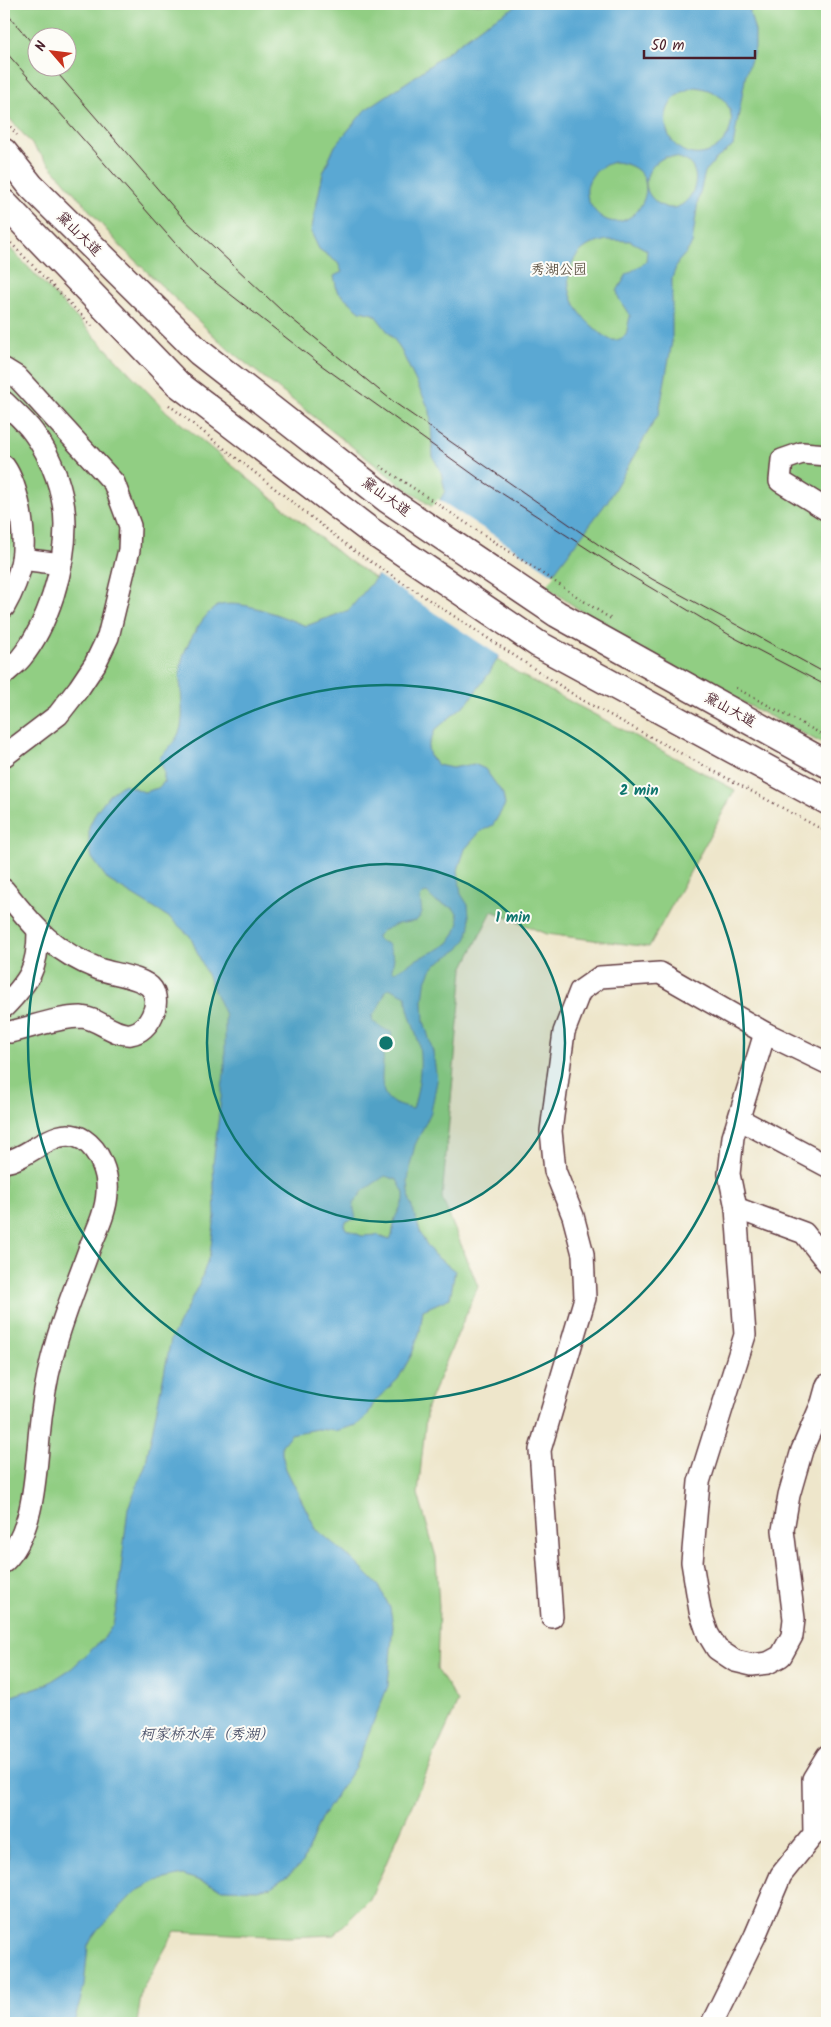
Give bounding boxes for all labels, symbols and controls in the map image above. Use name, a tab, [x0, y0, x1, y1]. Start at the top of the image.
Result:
north arrow	[28, 28, 78, 78]
scale bar	[644, 28, 755, 60]
text: 50 m	[651, 34, 685, 58]
text: N	[30, 37, 53, 55]
street label: 黛山大道	[51, 206, 107, 262]
park label: 秀湖公园	[531, 259, 587, 281]
street label: 黛山大道	[357, 472, 415, 522]
street label: 黛山大道	[700, 687, 760, 733]
text: 2 min	[619, 779, 659, 803]
text: 1 min	[496, 906, 530, 930]
centre of rings	[377, 1034, 395, 1052]
water label: 柯家桥水库（秀湖）	[139, 1723, 275, 1747]

